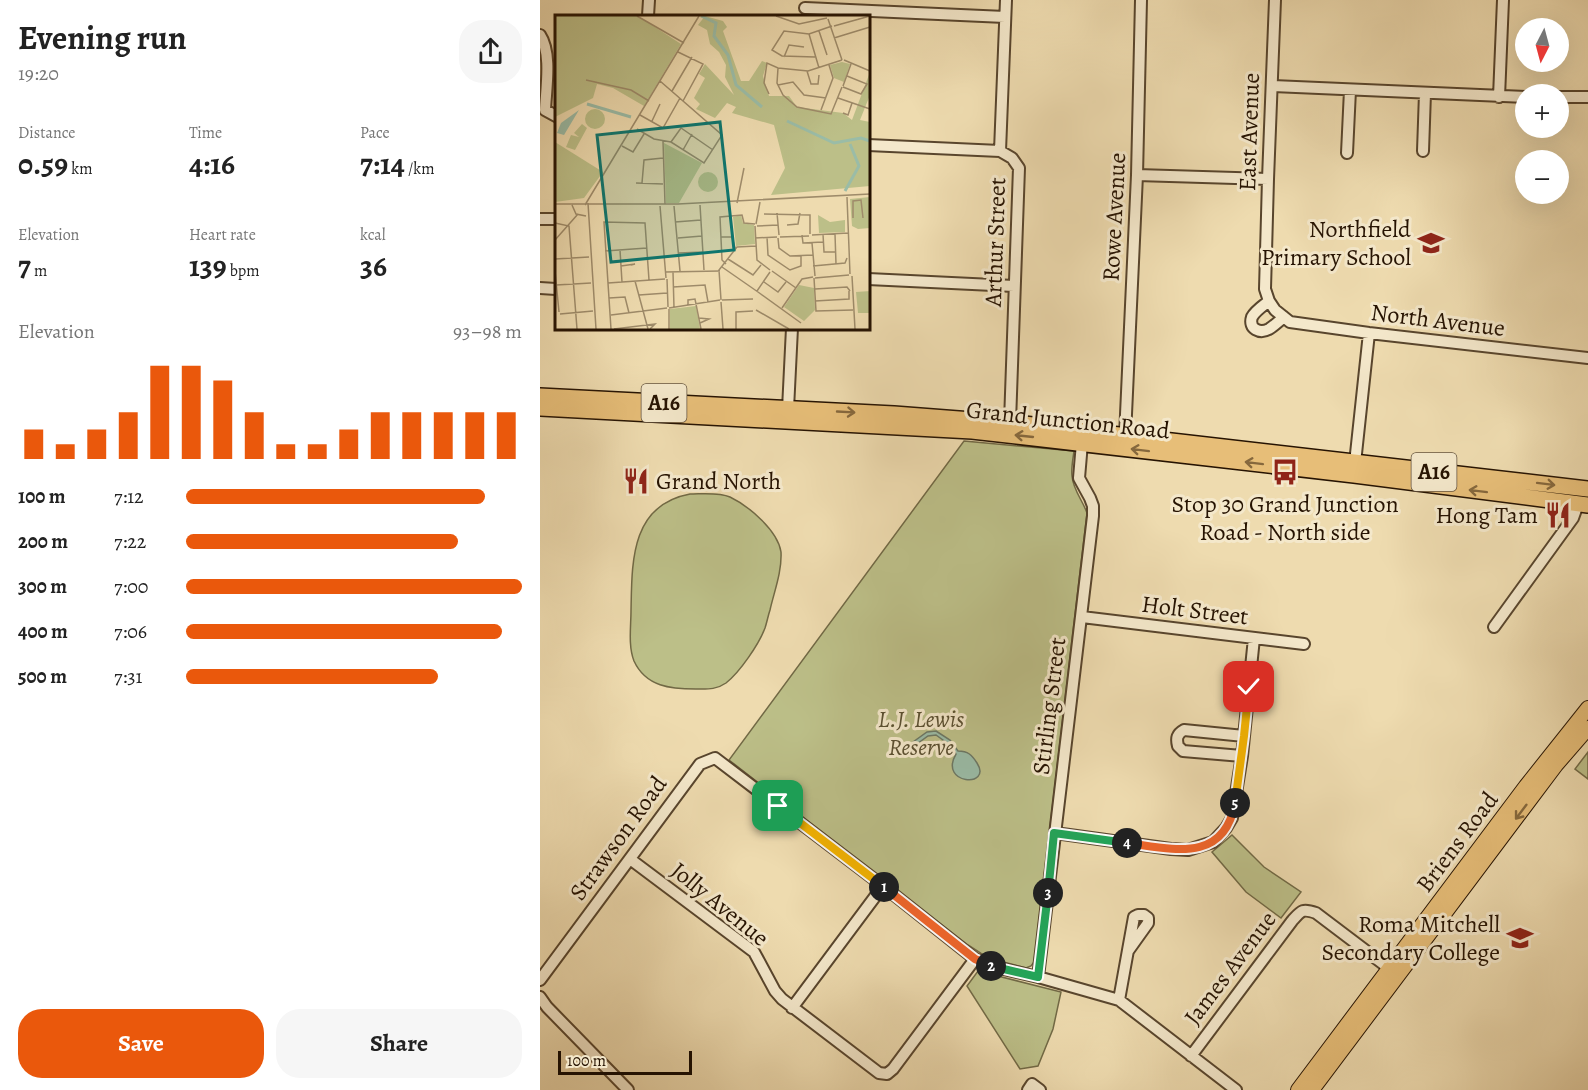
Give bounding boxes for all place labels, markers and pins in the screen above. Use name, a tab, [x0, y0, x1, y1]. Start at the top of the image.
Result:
place label: Northfield Primary School	[1261, 213, 1411, 273]
school or university icon: Northfield Primary School	[1416, 228, 1446, 258]
bus stop icon: Stop 30 Grand Junction Road - North side	[1270, 457, 1300, 487]
place label: Grand North	[656, 465, 781, 497]
restaurant icon: Grand North	[621, 466, 651, 496]
place label: Stop 30 Grand Junction Road - North side	[1171, 488, 1399, 548]
place label: Hong Tam	[1435, 499, 1538, 531]
restaurant icon: Hong Tam	[1543, 500, 1573, 530]
pin	[1223, 661, 1274, 712]
pin	[752, 780, 803, 831]
pin: 5	[1220, 788, 1250, 818]
pin: 4	[1112, 828, 1142, 858]
pin: 1	[869, 872, 899, 902]
pin: 3	[1033, 878, 1063, 908]
place label: Roma Mitchell Secondary College	[1322, 908, 1500, 968]
school or university icon: Roma Mitchell Secondary College	[1505, 923, 1535, 953]
pin: 2	[976, 951, 1006, 981]

